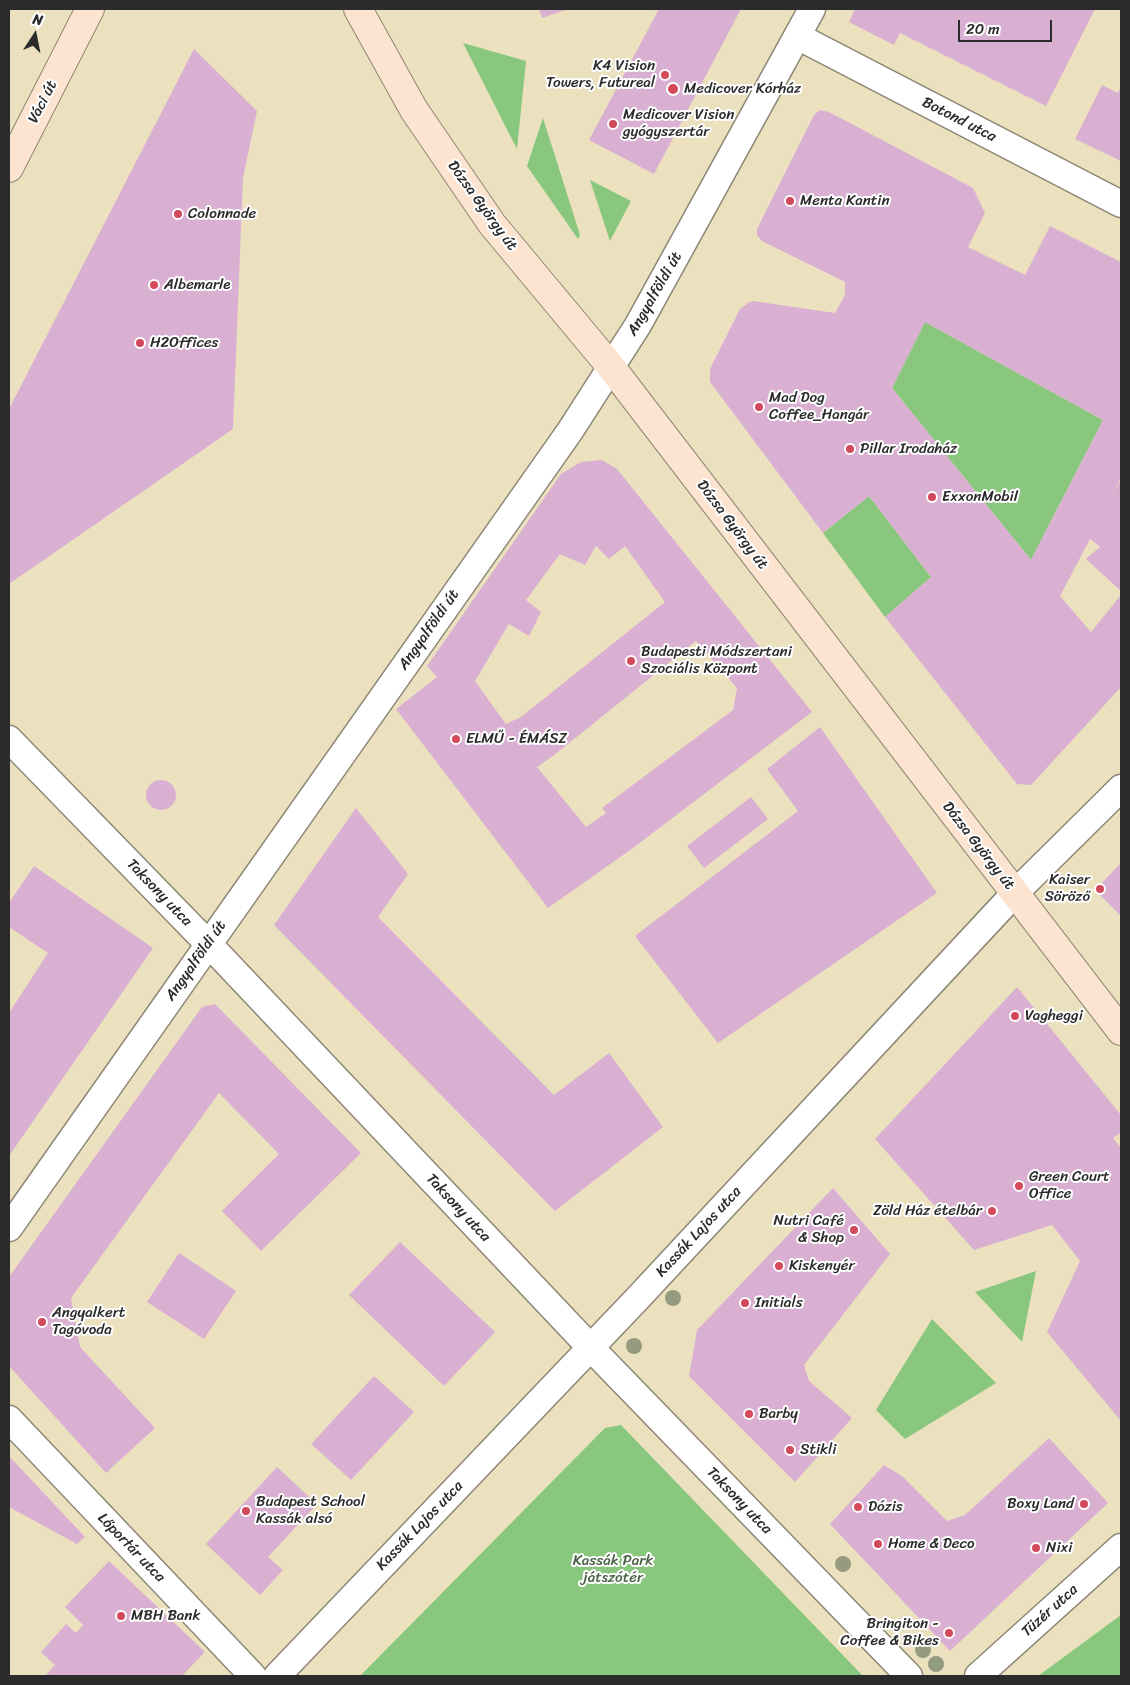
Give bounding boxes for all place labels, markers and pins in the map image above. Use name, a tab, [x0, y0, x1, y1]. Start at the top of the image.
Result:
place label: K4 Vision Towers, Futureal	[546, 57, 655, 92]
marker: K4 Vision Towers, Futureal	[659, 69, 671, 81]
place label: Medicover Kórház	[684, 80, 801, 98]
marker: Medicover Kórház	[666, 82, 680, 96]
place label: Medicover Vision gyógyszertár	[623, 106, 734, 141]
marker: Medicover Vision gyógyszertár	[607, 118, 619, 130]
place label: Menta Kantin	[800, 192, 890, 210]
marker: Menta Kantin	[784, 195, 796, 207]
place label: Colonnade	[188, 205, 256, 223]
marker: Colonnade	[172, 208, 184, 220]
place label: Albemarle	[164, 276, 231, 294]
marker: Albemarle	[148, 279, 160, 291]
place label: H2Offices	[150, 334, 219, 352]
marker: H2Offices	[134, 337, 146, 349]
place label: Mad Dog Coffee_Hangár	[769, 389, 869, 424]
marker: Mad Dog Coffee_Hangár	[753, 401, 765, 413]
place label: Pillar Irodaház	[860, 440, 957, 458]
marker: Pillar Irodaház	[844, 443, 856, 455]
place label: ExxonMobil	[942, 488, 1018, 506]
marker: ExxonMobil	[926, 491, 938, 503]
place label: Budapesti Módszertani Szociális Központ	[641, 643, 792, 678]
marker: Budapesti Módszertani Szociális Központ	[625, 655, 637, 667]
place label: ELMŰ - ÉMÁSZ	[466, 730, 567, 748]
marker: ELMŰ - ÉMÁSZ	[450, 733, 462, 745]
place label: Kaiser Söröző	[1044, 871, 1090, 906]
marker: Kaiser Söröző	[1094, 883, 1106, 895]
place label: Vagheggi	[1025, 1007, 1083, 1025]
marker: Vagheggi	[1009, 1010, 1021, 1022]
place label: Green Court Office	[1029, 1168, 1110, 1203]
marker: Green Court Office	[1013, 1180, 1025, 1192]
place label: Zöld Ház ételbár	[873, 1202, 982, 1220]
marker: Zöld Ház ételbár	[986, 1205, 998, 1217]
place label: Nutri Café & Shop	[774, 1212, 844, 1247]
marker: Nutri Café & Shop	[848, 1224, 860, 1236]
place label: Kiskenyér	[789, 1257, 855, 1275]
marker: Kiskenyér	[773, 1260, 785, 1272]
place label: Initials	[755, 1294, 803, 1312]
marker: Initials	[739, 1297, 751, 1309]
place label: Angyalkert Tagóvoda	[52, 1304, 125, 1339]
marker: Angyalkert Tagóvoda	[36, 1316, 48, 1328]
place label: Barby	[759, 1405, 798, 1423]
marker: Barby	[743, 1408, 755, 1420]
place label: Stikli	[800, 1441, 836, 1459]
marker: Stikli	[784, 1444, 796, 1456]
place label: Budapest School Kassák alsó	[256, 1493, 365, 1528]
place label: Boxy Land	[1007, 1495, 1074, 1513]
place label: Dózis	[868, 1498, 903, 1516]
marker: Boxy Land	[1078, 1498, 1090, 1510]
marker: Dózis	[852, 1501, 864, 1513]
marker: Budapest School Kassák alsó	[240, 1505, 252, 1517]
place label: Home & Deco	[888, 1535, 975, 1553]
marker: Home & Deco	[872, 1538, 884, 1550]
place label: Nixi	[1046, 1539, 1072, 1557]
marker: Nixi	[1030, 1542, 1042, 1554]
place label: MBH Bank	[131, 1607, 200, 1625]
marker: MBH Bank	[115, 1610, 127, 1622]
place label: Bringiton - Coffee & Bikes	[840, 1615, 939, 1650]
marker: Bringiton - Coffee & Bikes	[943, 1627, 955, 1639]

